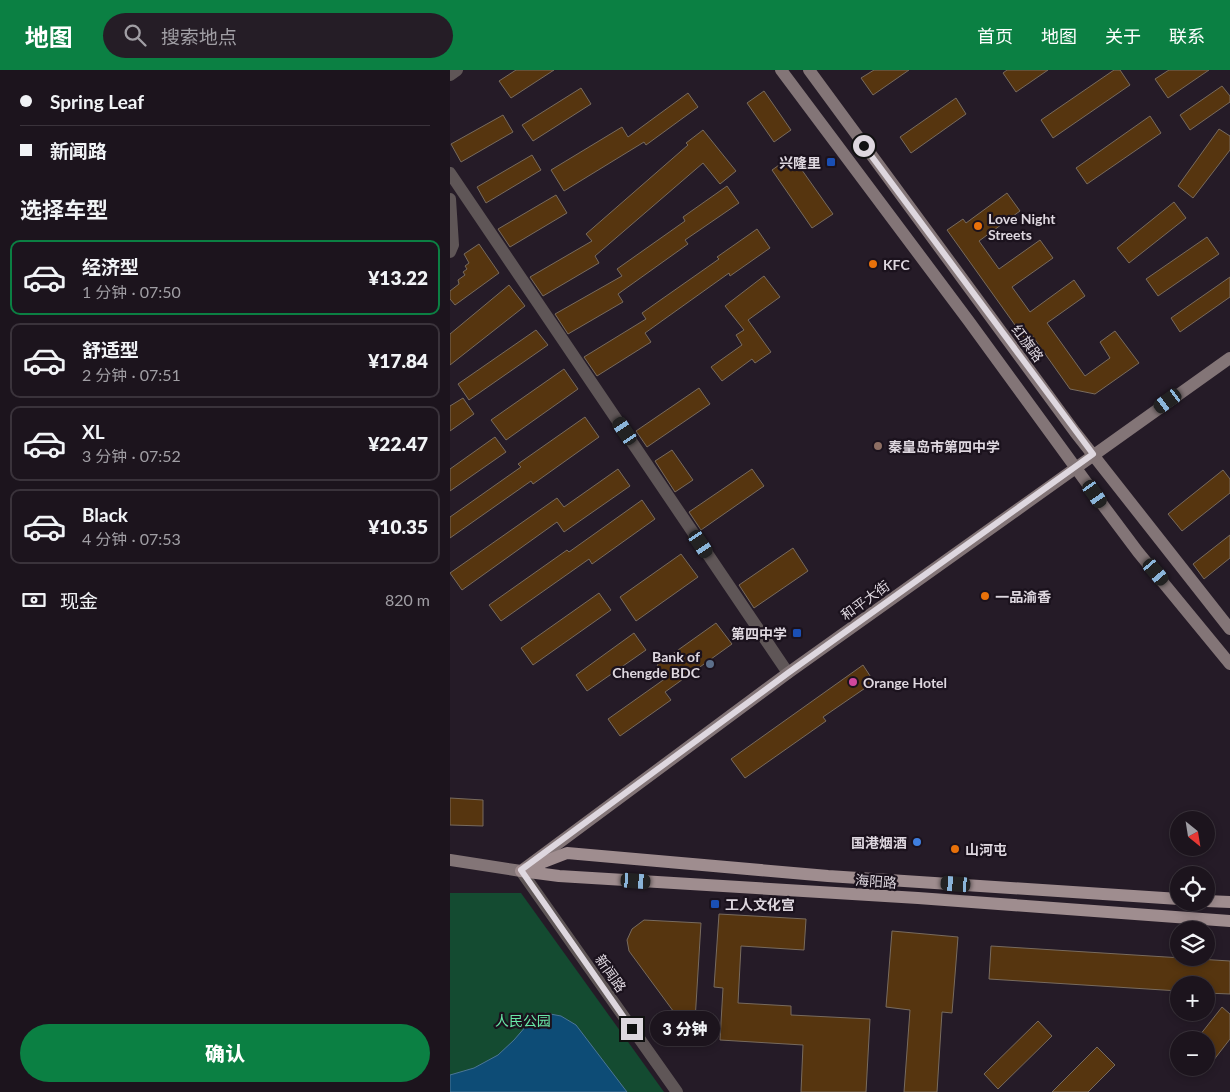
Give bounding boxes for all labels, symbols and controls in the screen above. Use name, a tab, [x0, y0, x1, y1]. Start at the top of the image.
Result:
search box	[103, 13, 453, 58]
icon: search	[121, 21, 149, 49]
text: 地图	[25, 22, 73, 51]
text: 搜索地点	[161, 25, 237, 48]
text: 首页	[977, 25, 1013, 47]
text: 地图	[1041, 25, 1077, 47]
text: 关于	[1105, 25, 1141, 47]
text: 联系	[1169, 25, 1205, 47]
text: Spring Leaf	[50, 90, 144, 113]
route start	[853, 135, 875, 157]
text: 新闻路	[50, 139, 107, 162]
place label: 兴隆里	[779, 154, 821, 171]
marker: 兴隆里	[825, 156, 837, 168]
text: 选择车型	[20, 196, 108, 223]
place label: Love Night Streets	[988, 210, 1056, 243]
marker: Love Night Streets	[972, 220, 984, 232]
icon: car	[22, 255, 67, 300]
text: 经济型	[82, 255, 139, 278]
place label: KFC	[883, 256, 910, 273]
marker: KFC	[867, 258, 879, 270]
text: ¥13.22	[368, 266, 428, 289]
text: 1 分钟 · 07:50	[82, 282, 181, 301]
street label: 红旗路	[1009, 321, 1047, 365]
icon: car	[22, 338, 67, 383]
text: 舒适型	[82, 338, 139, 361]
text: ¥17.84	[368, 349, 428, 372]
text: 2 分钟 · 07:51	[82, 365, 181, 384]
car	[1151, 386, 1184, 416]
car	[610, 414, 639, 448]
text: XL	[82, 420, 105, 443]
icon: car	[22, 421, 67, 466]
text: ¥22.47	[368, 432, 428, 455]
place label: 秦皇岛市第四中学	[888, 438, 1000, 455]
marker: 秦皇岛市第四中学	[872, 440, 884, 452]
text: 3 分钟 · 07:52	[82, 446, 181, 465]
car	[1080, 477, 1109, 511]
text: Black	[82, 503, 128, 526]
icon: car	[22, 504, 67, 549]
text: ¥10.35	[368, 515, 428, 538]
car	[686, 527, 715, 561]
text: 4 分钟 · 07:53	[82, 529, 181, 548]
car	[1140, 556, 1171, 588]
street label: 和平大街	[837, 577, 893, 623]
icon: cash	[20, 586, 48, 614]
place label: 一品渝香	[995, 588, 1051, 605]
text: 现金	[60, 589, 98, 612]
text: 820 m	[385, 590, 430, 609]
marker: 一品渝香	[979, 590, 991, 602]
place label: 第四中学	[731, 625, 787, 642]
marker: 第四中学	[791, 627, 803, 639]
place label: Bank of Chengde BDC	[612, 648, 701, 681]
marker: Bank of Chengde BDC	[704, 658, 716, 670]
place label: Orange Hotel	[863, 674, 947, 691]
marker: Orange Hotel	[847, 676, 859, 688]
north arrow	[1170, 811, 1215, 856]
map controls	[1170, 811, 1215, 1076]
place label: 国港烟酒	[851, 834, 907, 851]
marker: 国港烟酒	[911, 836, 923, 848]
place label: 山河屯	[965, 841, 1007, 858]
marker: 山河屯	[949, 843, 961, 855]
button: locate	[1170, 866, 1215, 911]
street label: 海阳路	[854, 871, 898, 891]
car	[620, 872, 651, 890]
car	[940, 875, 971, 893]
place label: 工人文化宫	[725, 896, 795, 913]
marker: 工人文化宫	[709, 898, 721, 910]
button: layers	[1170, 921, 1215, 966]
street label: 新闻路	[592, 951, 630, 995]
button: +	[1170, 976, 1215, 1021]
park label: 人民公园	[495, 1012, 551, 1029]
callout: 3 分钟	[650, 1012, 720, 1046]
route end	[621, 1018, 643, 1040]
text: 3 分钟	[663, 1019, 707, 1038]
button: 确认	[20, 1024, 430, 1082]
button: −	[1170, 1031, 1215, 1076]

